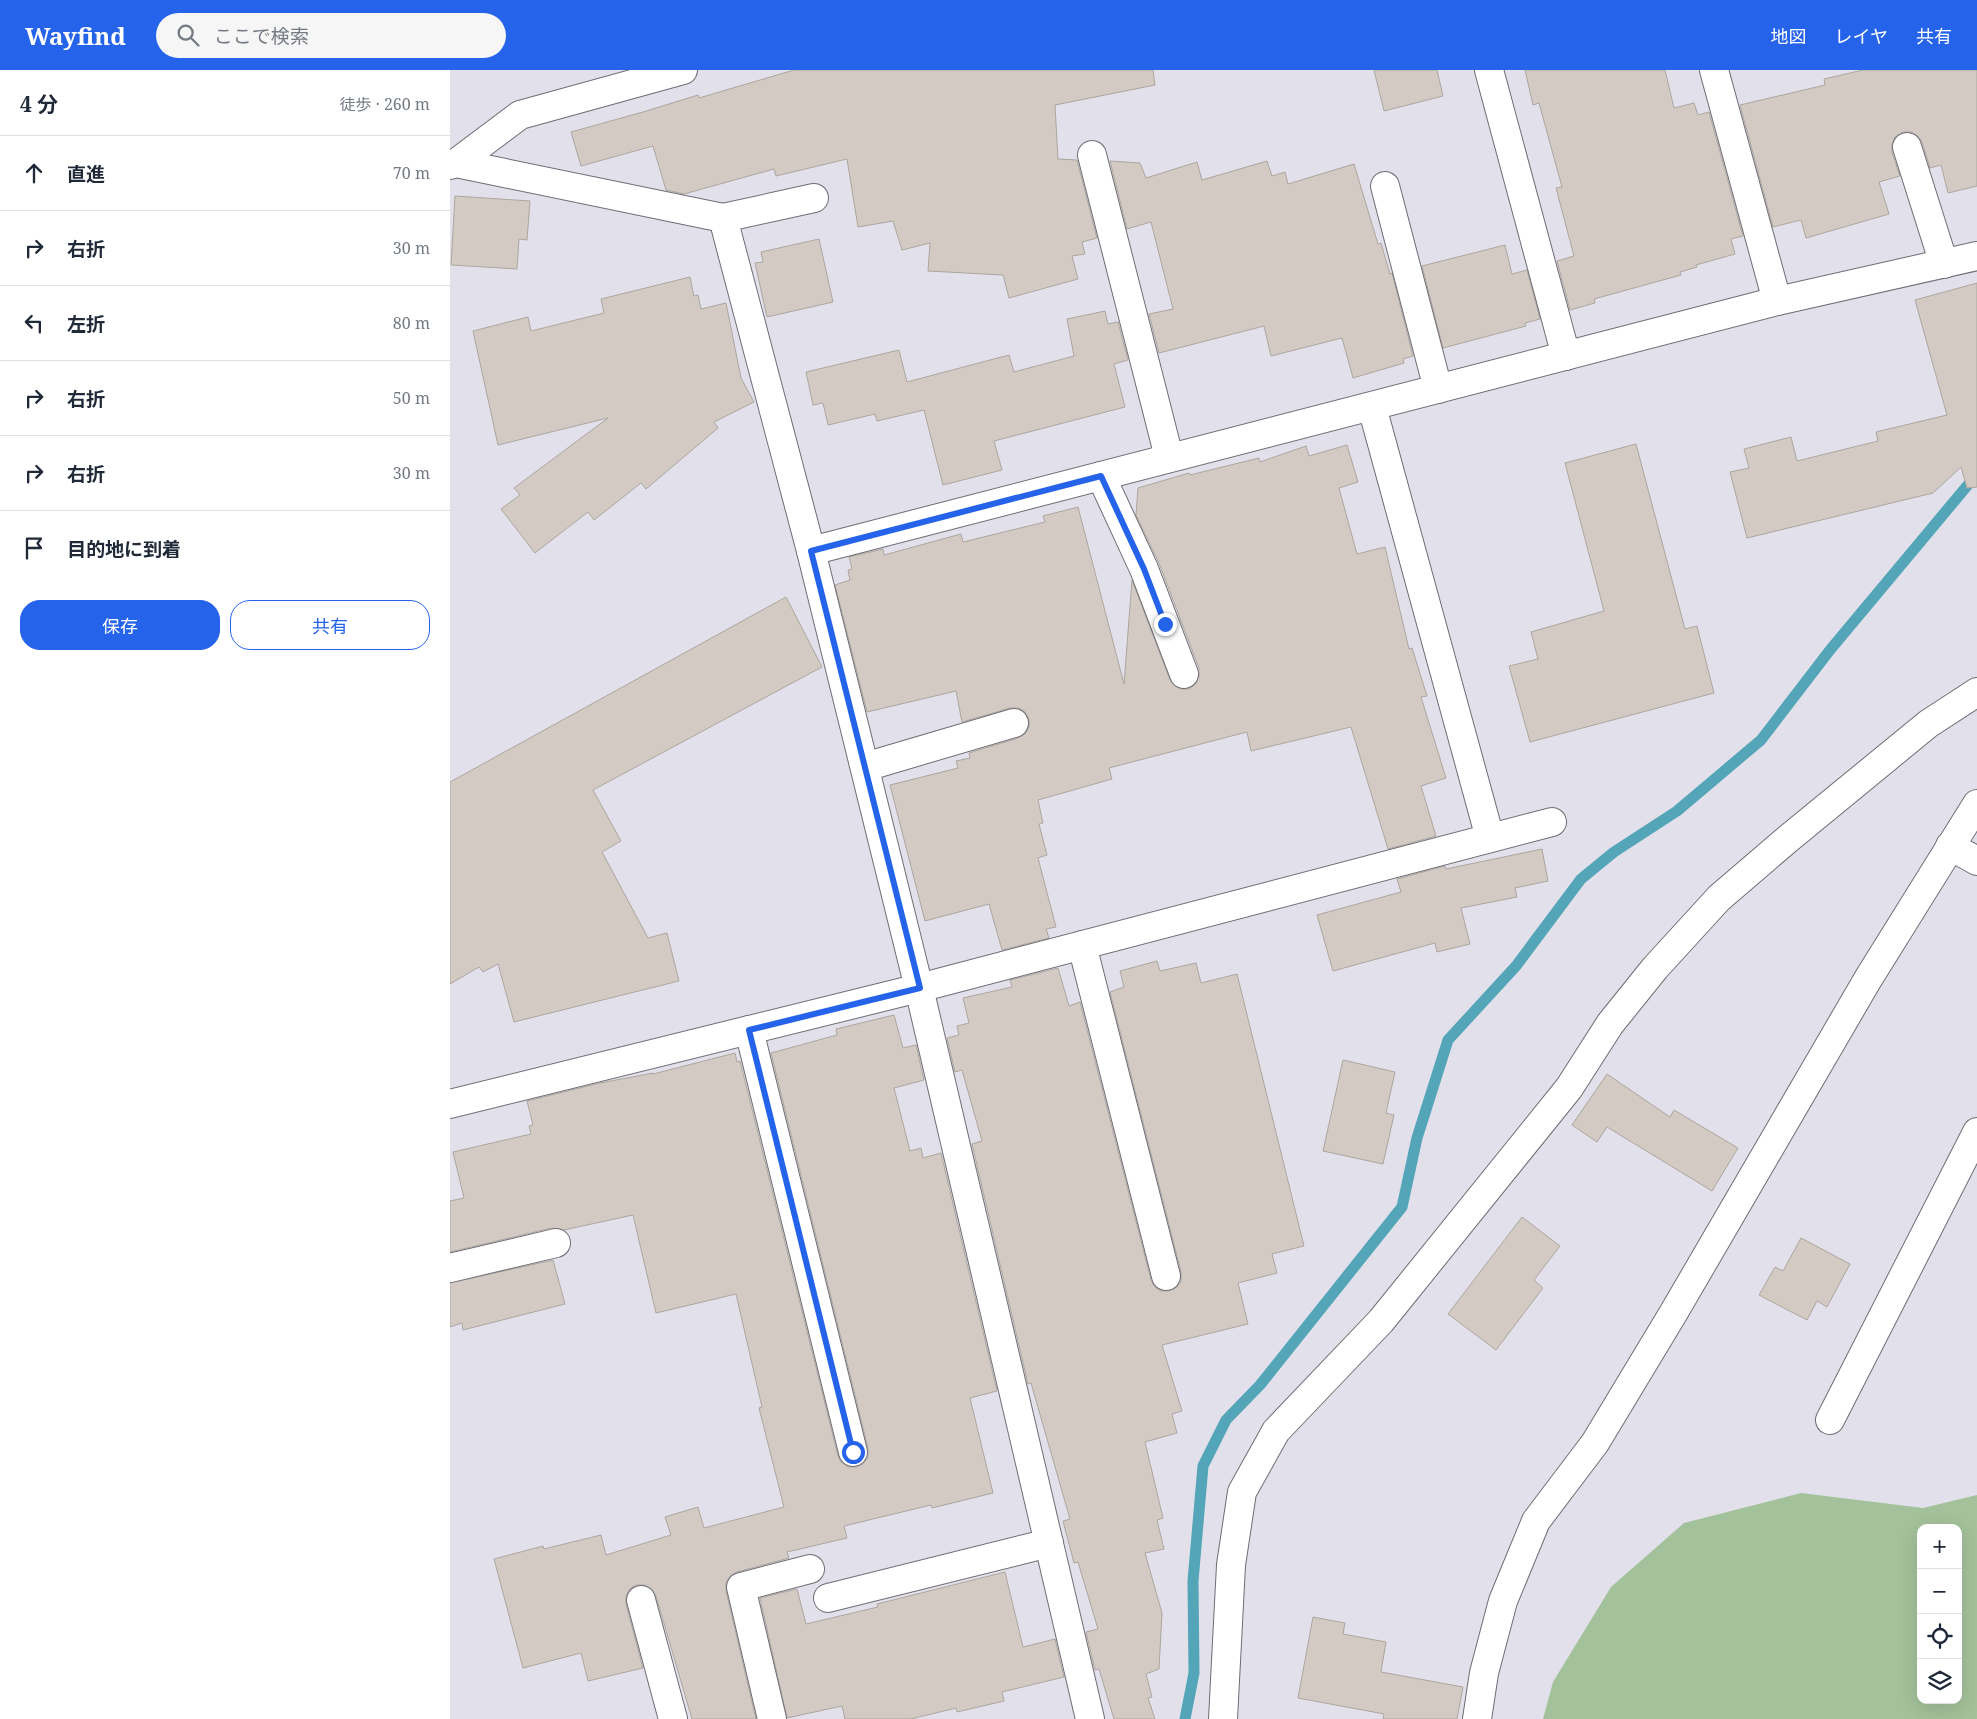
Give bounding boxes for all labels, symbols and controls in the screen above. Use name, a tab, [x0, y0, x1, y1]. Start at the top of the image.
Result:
search box	[156, 13, 506, 58]
text: Wayfind	[25, 19, 126, 52]
icon: search	[174, 21, 202, 49]
text: ここで検索	[214, 23, 309, 49]
text: 地図	[1771, 24, 1807, 48]
text: レイヤ	[1835, 24, 1888, 48]
text: 共有	[1916, 24, 1952, 48]
text: 4 分	[20, 90, 58, 118]
text: 徒歩 · 260 m	[340, 93, 430, 115]
icon: ahead	[20, 159, 48, 187]
text: 直進	[67, 161, 105, 187]
text: 70 m	[393, 162, 430, 184]
icon: right	[20, 234, 48, 262]
text: 右折	[67, 236, 105, 262]
text: 30 m	[393, 237, 430, 259]
icon: left	[20, 309, 48, 337]
text: 左折	[67, 311, 105, 337]
text: 80 m	[393, 312, 430, 334]
icon: right	[20, 384, 48, 412]
text: 右折	[67, 386, 105, 412]
text: 50 m	[393, 387, 430, 409]
icon: right	[20, 459, 48, 487]
text: 右折	[67, 461, 105, 487]
text: 30 m	[393, 462, 430, 484]
icon: arrive	[20, 534, 48, 562]
text: 目的地に到着	[67, 536, 181, 562]
button: 保存	[20, 600, 220, 650]
button: 共有	[230, 600, 430, 650]
route end	[1154, 613, 1177, 636]
route start	[842, 1441, 865, 1464]
map controls	[1917, 1524, 1962, 1704]
button: +	[1917, 1524, 1962, 1569]
button: −	[1917, 1569, 1962, 1614]
button: locate	[1917, 1614, 1962, 1659]
button: layers	[1917, 1659, 1962, 1704]

